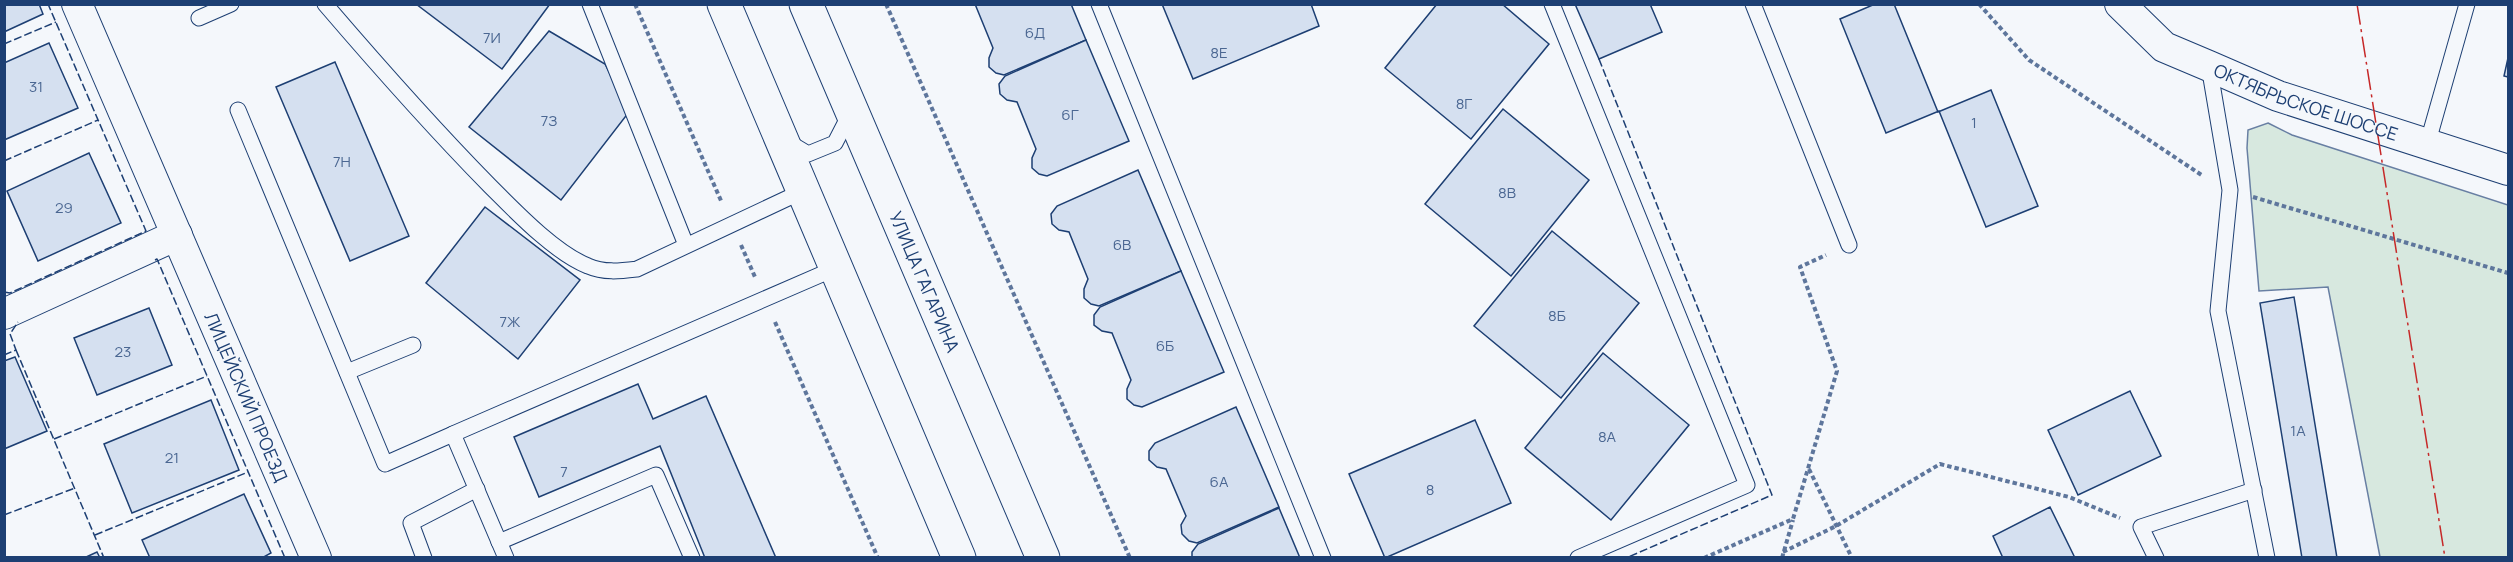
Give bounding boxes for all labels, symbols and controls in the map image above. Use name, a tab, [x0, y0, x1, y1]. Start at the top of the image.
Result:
house number: 6Д	[1025, 22, 1045, 43]
house number: 7И	[483, 27, 501, 48]
house number: 8Е	[1210, 42, 1228, 63]
street label: ОКТЯБРЬСКОЕ ШОССЕ	[2210, 58, 2401, 146]
house number: 31	[29, 76, 43, 97]
house number: 8Г	[1456, 93, 1472, 114]
house number: 6Г	[1061, 104, 1079, 125]
house number: 7З	[541, 110, 557, 131]
house number: 1	[1971, 112, 1977, 133]
house number: 7Н	[333, 151, 351, 172]
house number: 8В	[1498, 182, 1516, 203]
house number: 29	[55, 197, 73, 218]
street label: УЛИЦА ГАГАРИНА	[884, 208, 966, 356]
house number: 6В	[1113, 234, 1131, 255]
house number: 8Б	[1548, 305, 1566, 326]
street label: ЛИЦЕЙСКИЙ ПРОЕЗД	[199, 309, 294, 485]
house number: 7Ж	[500, 311, 521, 332]
house number: 6Б	[1156, 335, 1174, 356]
house number: 23	[115, 341, 131, 362]
house number: 1А	[2290, 420, 2306, 441]
house number: 8А	[1598, 426, 1617, 447]
house number: 21	[165, 447, 179, 468]
house number: 7	[560, 461, 568, 482]
house number: 6А	[1210, 471, 1229, 492]
house number: 8	[1426, 479, 1434, 500]

